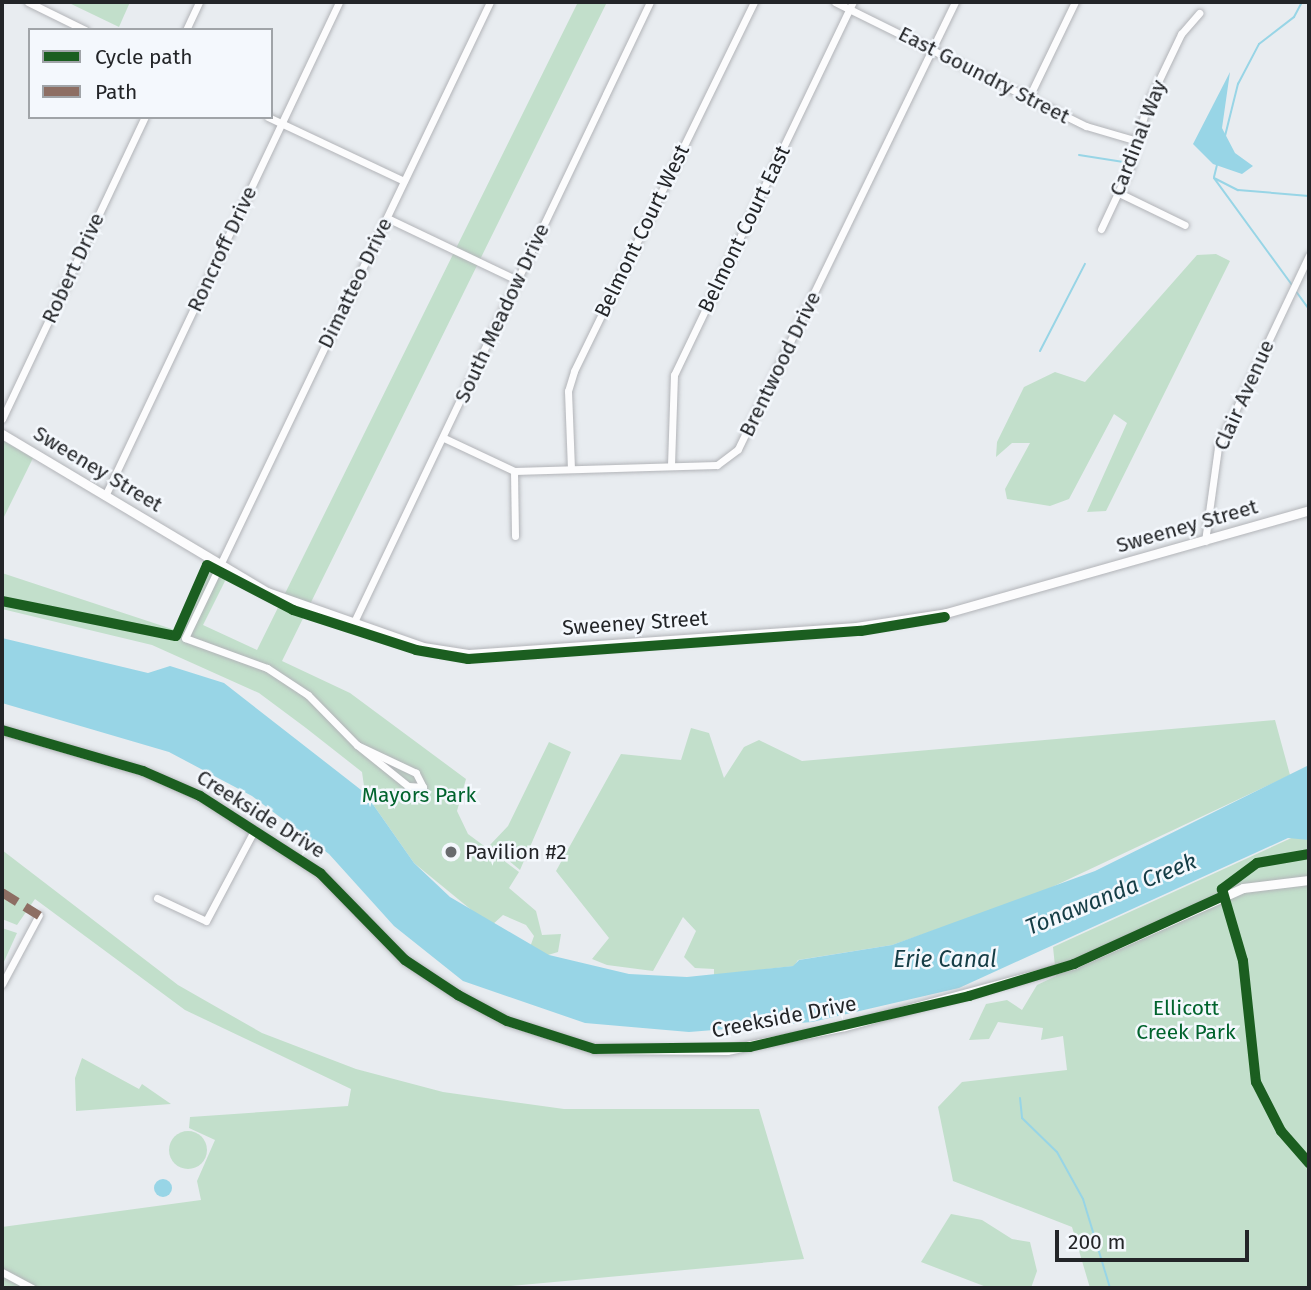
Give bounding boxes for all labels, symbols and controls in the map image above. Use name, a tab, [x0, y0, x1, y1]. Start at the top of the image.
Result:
street label: East Goundry Street	[894, 21, 1074, 129]
legend	[28, 28, 273, 119]
text: Cycle path	[95, 44, 193, 70]
street label: Cardinal Way	[1104, 76, 1172, 200]
text: Path	[95, 79, 137, 105]
street label: Belmont Court West	[589, 140, 695, 322]
street label: Belmont Court East	[693, 141, 795, 317]
street label: Roncroff Drive	[182, 182, 262, 316]
street label: Robert Drive	[36, 209, 110, 327]
street label: Dimatteo Drive	[312, 214, 398, 352]
street label: South Meadow Drive	[449, 219, 555, 407]
street label: Brentwood Drive	[734, 287, 826, 441]
street label: Clair Avenue	[1208, 336, 1280, 454]
street label: Sweeney Street	[29, 421, 167, 517]
street label: Sweeney Street	[1113, 494, 1261, 558]
street label: Sweeney Street	[561, 605, 709, 641]
street label: Creekside Drive	[192, 764, 330, 864]
park label: Mayors Park	[362, 782, 476, 808]
place label: Pavilion #2	[465, 839, 567, 865]
marker: Pavilion #2	[443, 844, 459, 860]
water label: Tonawanda Creek	[1021, 847, 1201, 941]
water label: Erie Canal	[893, 945, 997, 973]
street label: Creekside Drive	[709, 991, 859, 1043]
park label: Ellicott Creek Park	[1136, 995, 1236, 1045]
scale bar	[1059, 1216, 1253, 1260]
text: 200 m	[1068, 1229, 1125, 1255]

